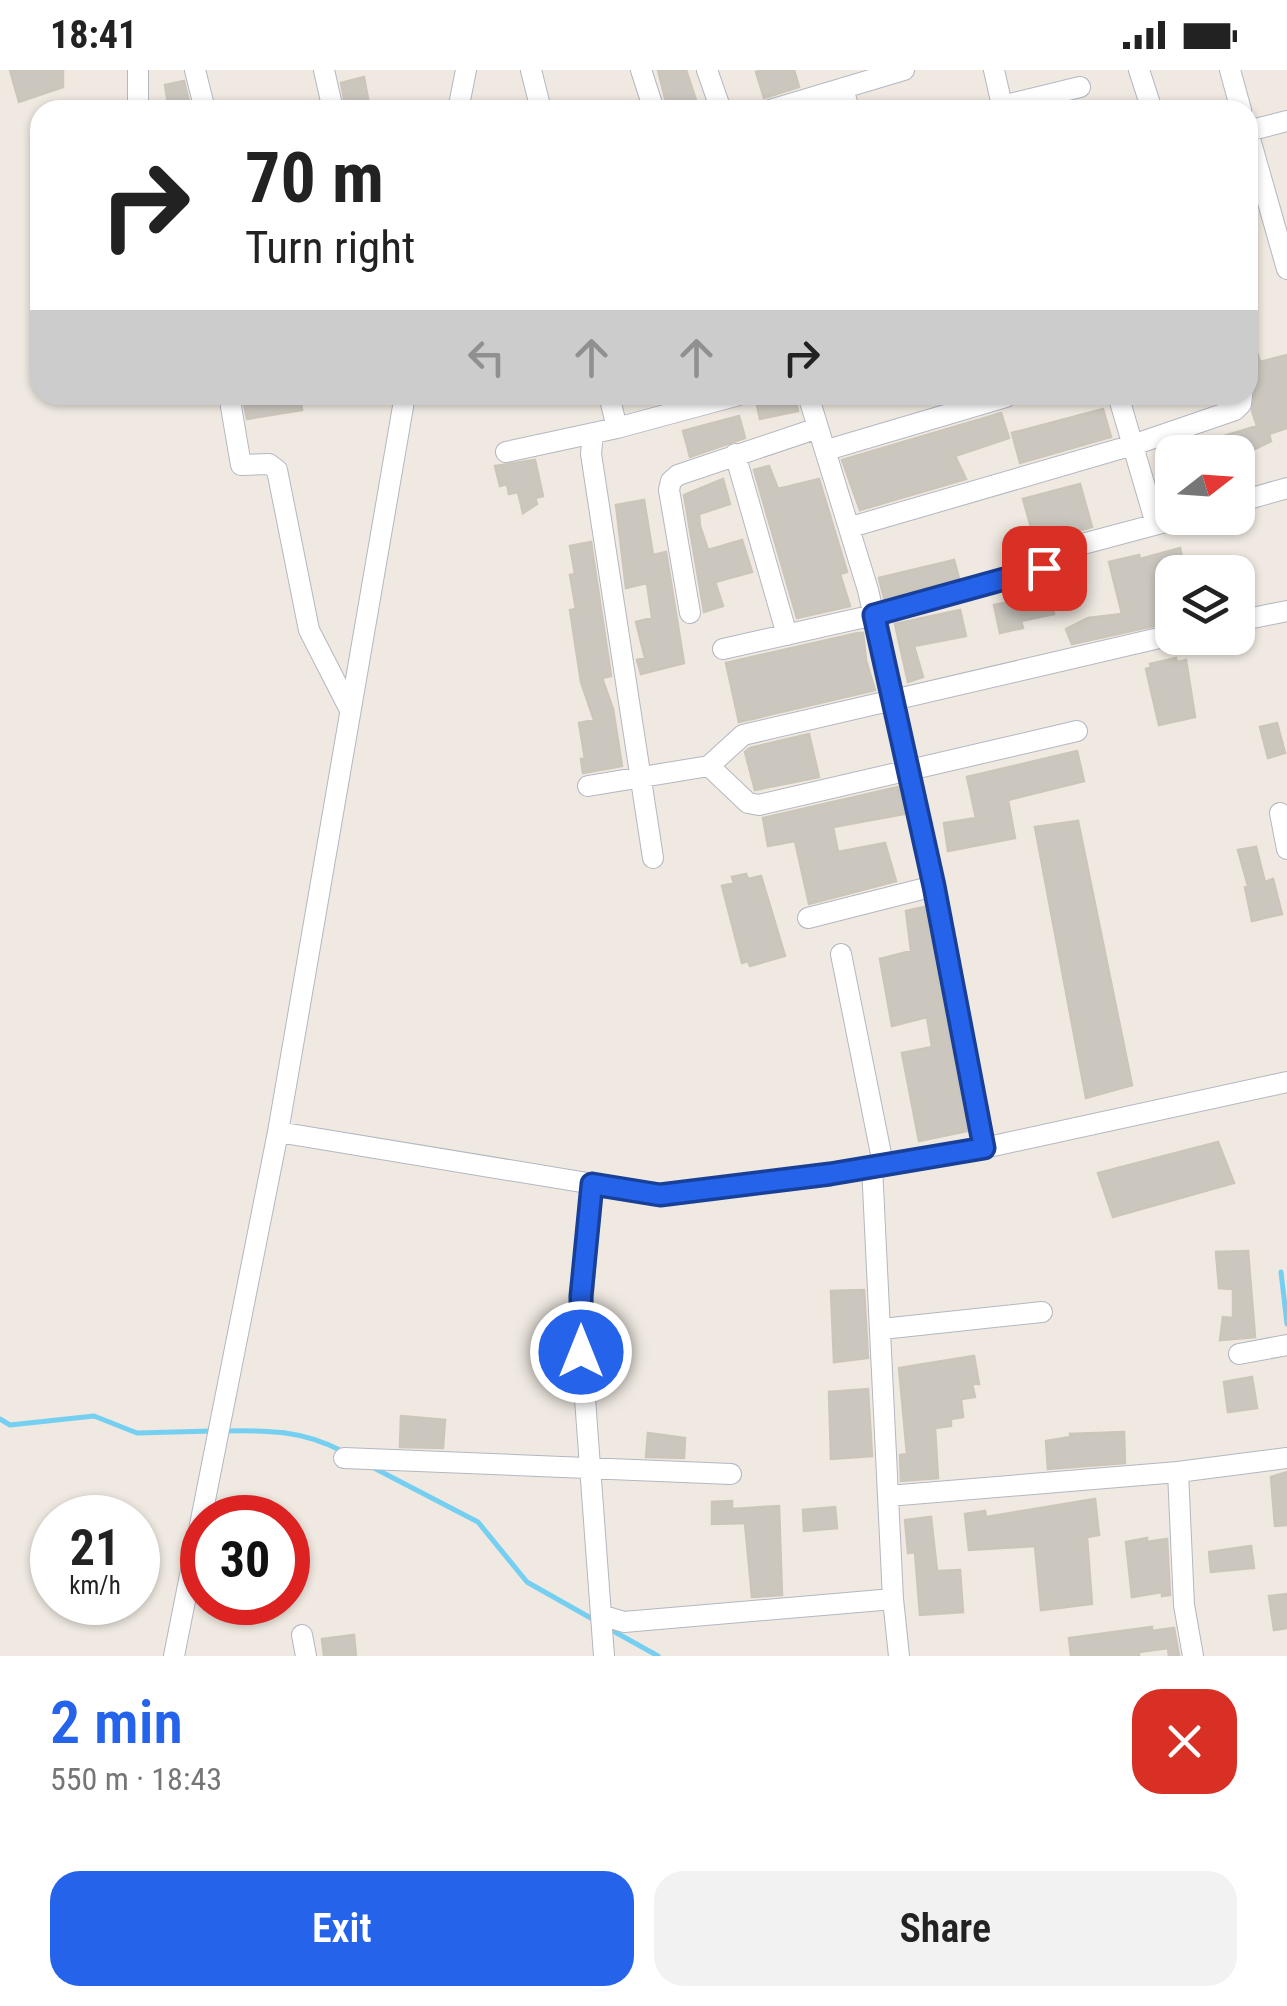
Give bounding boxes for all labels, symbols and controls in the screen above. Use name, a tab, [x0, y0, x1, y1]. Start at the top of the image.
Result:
text: 18:41	[50, 13, 137, 57]
text: 70 m	[245, 137, 384, 219]
icon: right	[80, 140, 210, 270]
text: Turn right	[245, 221, 415, 274]
icon: left	[459, 330, 514, 385]
icon: ahead	[564, 330, 619, 385]
icon: ahead	[669, 330, 724, 385]
icon: right	[774, 330, 829, 385]
north arrow	[1155, 435, 1255, 535]
map controls	[1155, 435, 1255, 655]
pin	[1002, 526, 1087, 611]
icon: arrive	[1017, 541, 1072, 596]
button: layers	[1155, 555, 1255, 655]
position arrow	[529, 1300, 633, 1404]
speed limit sign: 30	[180, 1495, 310, 1625]
text: 21	[70, 1519, 120, 1577]
text: km/h	[69, 1571, 121, 1600]
text: 2 min	[50, 1687, 183, 1758]
button: close	[1132, 1689, 1237, 1794]
text: 550 m · 18:43	[50, 1760, 222, 1798]
button: Exit	[50, 1871, 634, 1986]
button: Share	[654, 1871, 1237, 1986]

